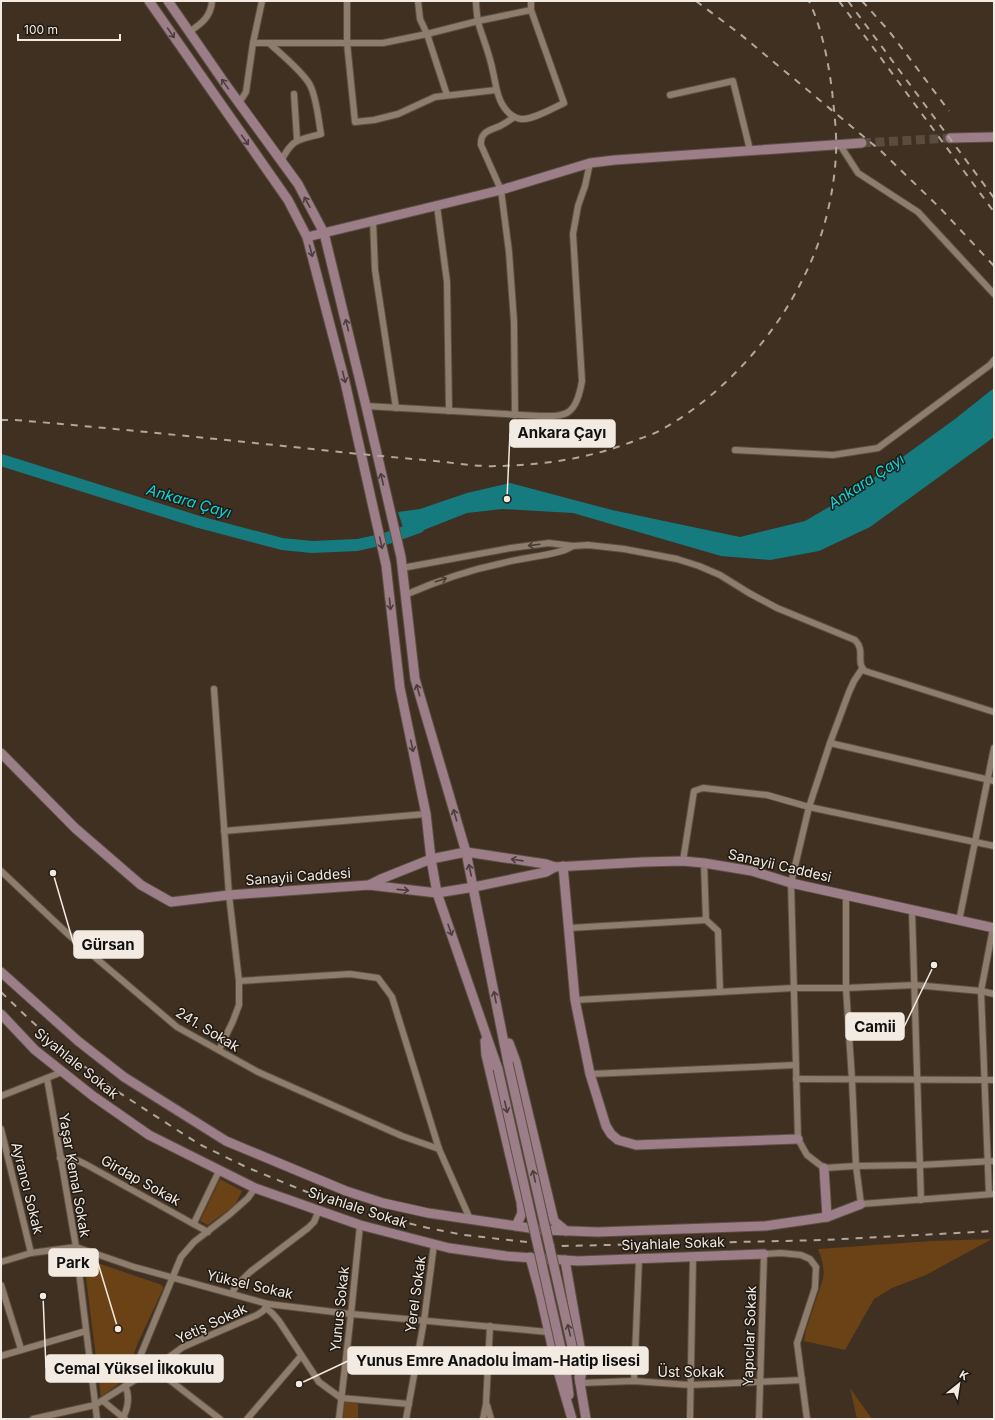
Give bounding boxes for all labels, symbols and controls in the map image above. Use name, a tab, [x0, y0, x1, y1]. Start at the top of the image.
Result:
scale bar	[18, 16, 120, 42]
text: 100 m	[24, 22, 58, 37]
one-way arrow	[167, 27, 175, 38]
one-way arrow	[221, 78, 229, 89]
one-way arrow	[241, 134, 249, 145]
one-way arrow	[303, 196, 311, 208]
one-way arrow	[308, 244, 315, 257]
one-way arrow	[342, 318, 350, 331]
one-way arrow	[340, 370, 348, 383]
callout: Ankara Çayı	[510, 420, 615, 447]
text: Ankara Çayı	[518, 423, 606, 442]
water label: Ankara Çayı	[823, 449, 908, 513]
one-way arrow	[378, 472, 386, 485]
water label: Ankara Çayı	[144, 480, 234, 522]
one-way arrow	[377, 536, 385, 549]
one-way arrow	[528, 541, 541, 549]
one-way arrow	[435, 576, 448, 583]
one-way arrow	[386, 597, 394, 610]
one-way arrow	[414, 684, 421, 697]
one-way arrow	[408, 739, 416, 752]
one-way arrow	[451, 809, 458, 822]
street label: Sanayii Caddesi	[727, 845, 833, 885]
one-way arrow	[511, 856, 524, 864]
street label: Sanayii Caddesi	[245, 864, 351, 888]
one-way arrow	[465, 864, 473, 877]
one-way arrow	[396, 886, 409, 894]
one-way arrow	[447, 924, 455, 936]
callout: Gürsan	[74, 931, 143, 958]
text: Gürsan	[81, 935, 135, 954]
one-way arrow	[491, 991, 499, 1004]
street label: 241. Sokak	[173, 1003, 243, 1055]
callout: Camii	[846, 1013, 904, 1040]
text: Camii	[854, 1017, 896, 1036]
street label: Siyahlale Sokak	[31, 1024, 123, 1102]
one-way arrow	[503, 1100, 511, 1113]
street label: Yaşar Kemal Sokak	[56, 1112, 94, 1239]
street label: Ayrancı Sokak	[8, 1140, 48, 1236]
street label: Girdap Sokak	[98, 1151, 184, 1209]
one-way arrow	[530, 1170, 537, 1183]
street label: Siyahlale Sokak	[306, 1183, 410, 1231]
street label: Siyahlale Sokak	[621, 1233, 725, 1253]
callout: Park	[49, 1249, 98, 1276]
text: Park	[56, 1253, 90, 1272]
street label: Yerel Sokak	[401, 1254, 429, 1334]
street label: Yunus Sokak	[326, 1265, 352, 1353]
street label: Yüksel Sokak	[205, 1266, 295, 1302]
street label: Yapıcılar Sokak	[739, 1285, 759, 1387]
street label: Yetiş Sokak	[173, 1299, 250, 1347]
one-way arrow	[564, 1324, 572, 1337]
callout: Yunus Emre Anadolu İmam-Hatip lisesi	[348, 1347, 648, 1374]
text: Yunus Emre Anadolu İmam-Hatip lisesi	[356, 1351, 640, 1370]
callout: Cemal Yüksel İlkokulu	[46, 1355, 223, 1382]
text: Cemal Yüksel İlkokulu	[54, 1359, 214, 1378]
street label: Üst Sokak	[658, 1363, 725, 1380]
north arrow	[939, 1364, 979, 1404]
text: K	[957, 1367, 971, 1383]

